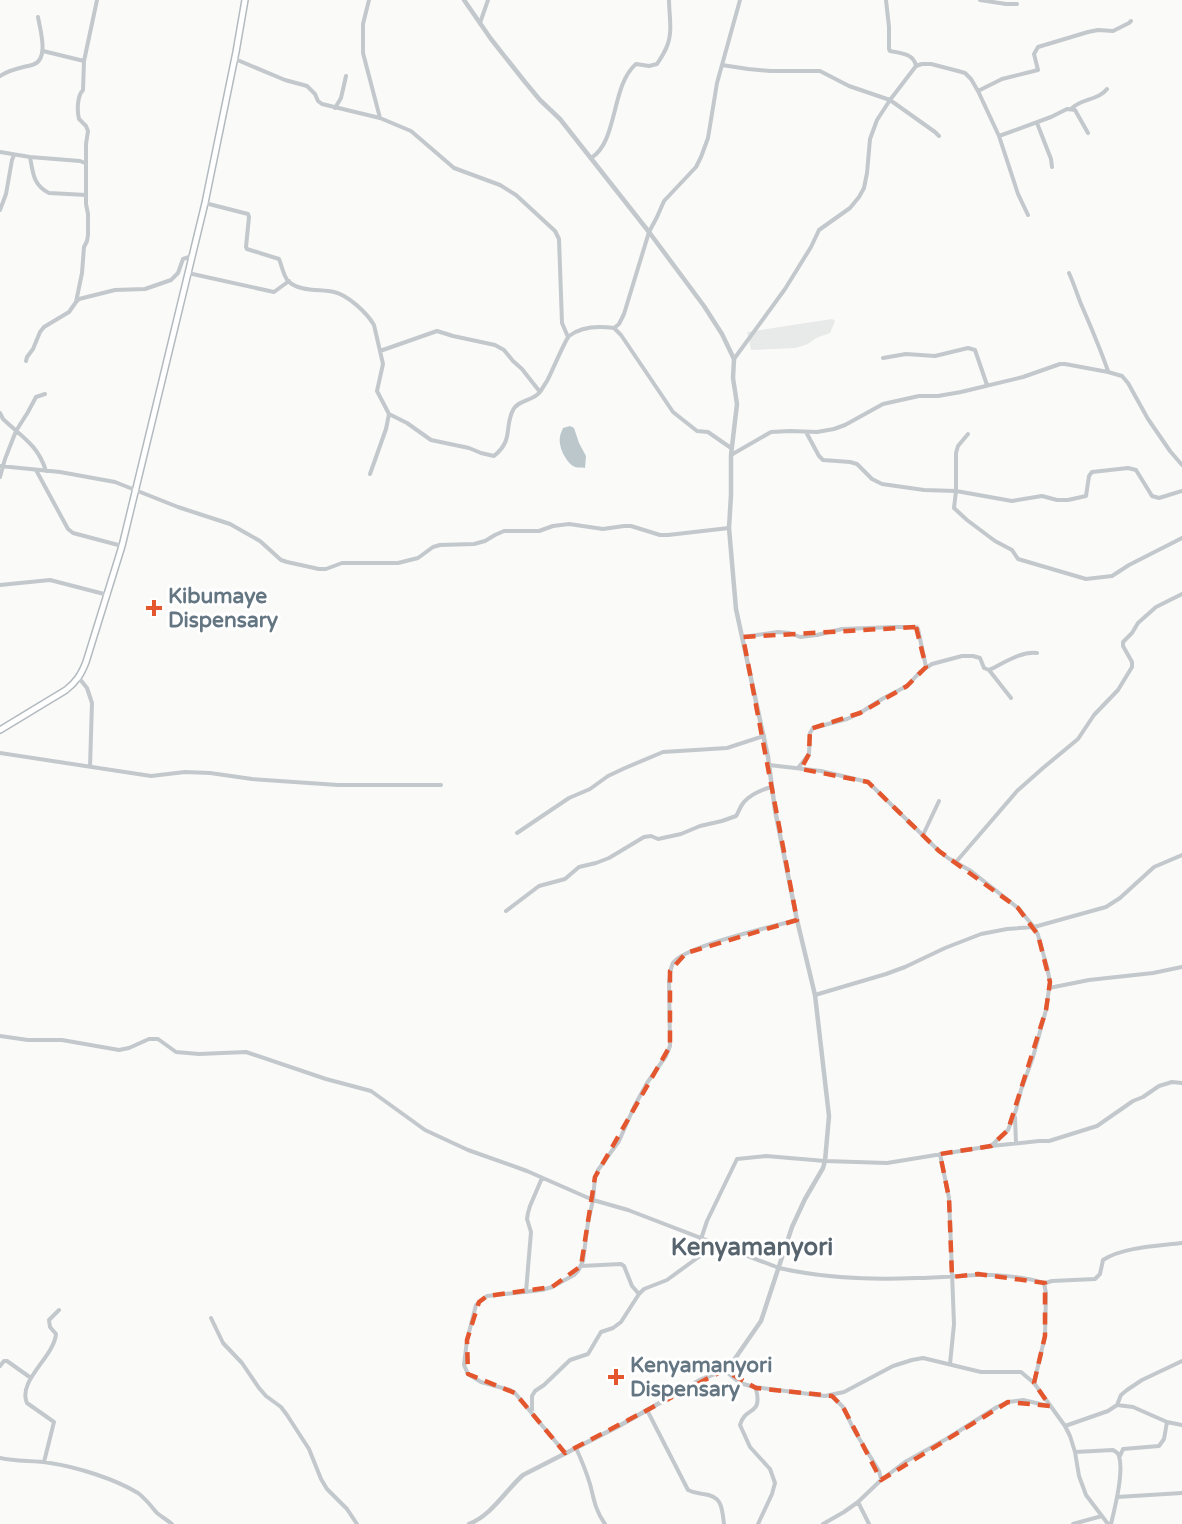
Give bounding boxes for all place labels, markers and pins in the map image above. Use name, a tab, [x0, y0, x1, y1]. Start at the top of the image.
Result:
place label: Kibumaye Dispensary	[168, 584, 279, 633]
marker: Kibumaye Dispensary	[145, 599, 163, 617]
place label: Kenyamanyori Dispensary	[630, 1353, 772, 1402]
marker: Kenyamanyori Dispensary	[607, 1368, 625, 1386]

